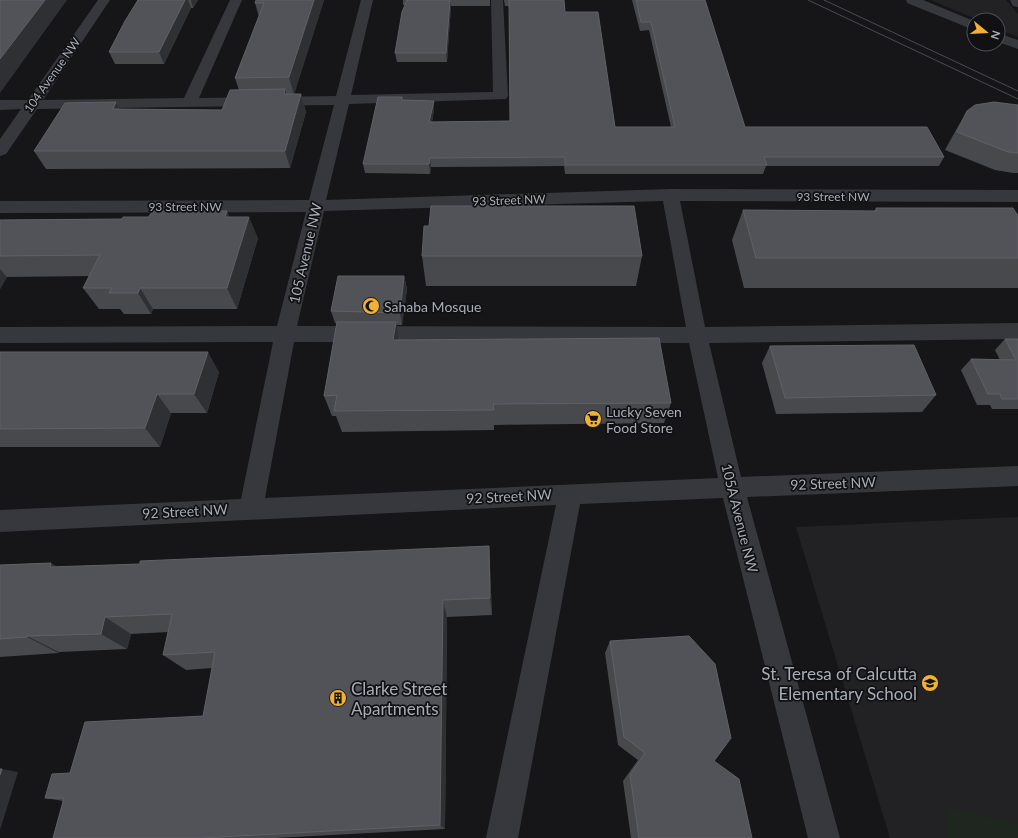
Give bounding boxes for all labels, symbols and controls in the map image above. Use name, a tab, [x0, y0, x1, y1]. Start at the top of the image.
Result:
north arrow	[966, 12, 1006, 52]
text: N	[988, 29, 1003, 41]
street label: 104 Avenue NW	[21, 34, 84, 115]
street label: 93 Street NW	[796, 189, 870, 204]
street label: 93 Street NW	[472, 191, 546, 209]
street label: 93 Street NW	[148, 199, 222, 214]
street label: 105 Avenue NW	[285, 201, 325, 305]
mosque icon: Sahaba Mosque	[361, 296, 381, 316]
place label: Sahaba Mosque	[384, 298, 481, 315]
place label: Lucky Seven Food Store	[606, 403, 682, 436]
supermarket icon: Lucky Seven Food Store	[583, 409, 603, 429]
street label: 105A Avenue NW	[718, 462, 762, 575]
street label: 92 Street NW	[790, 473, 876, 493]
street label: 92 Street NW	[466, 485, 553, 507]
street label: 92 Street NW	[142, 500, 229, 522]
place label: St. Teresa of Calcutta Elementary School	[761, 663, 917, 704]
school or university icon: St. Teresa of Calcutta Elementary School	[920, 673, 940, 693]
place label: Clarke Street Apartments	[351, 678, 447, 719]
building icon: Clarke Street Apartments	[328, 688, 348, 708]

